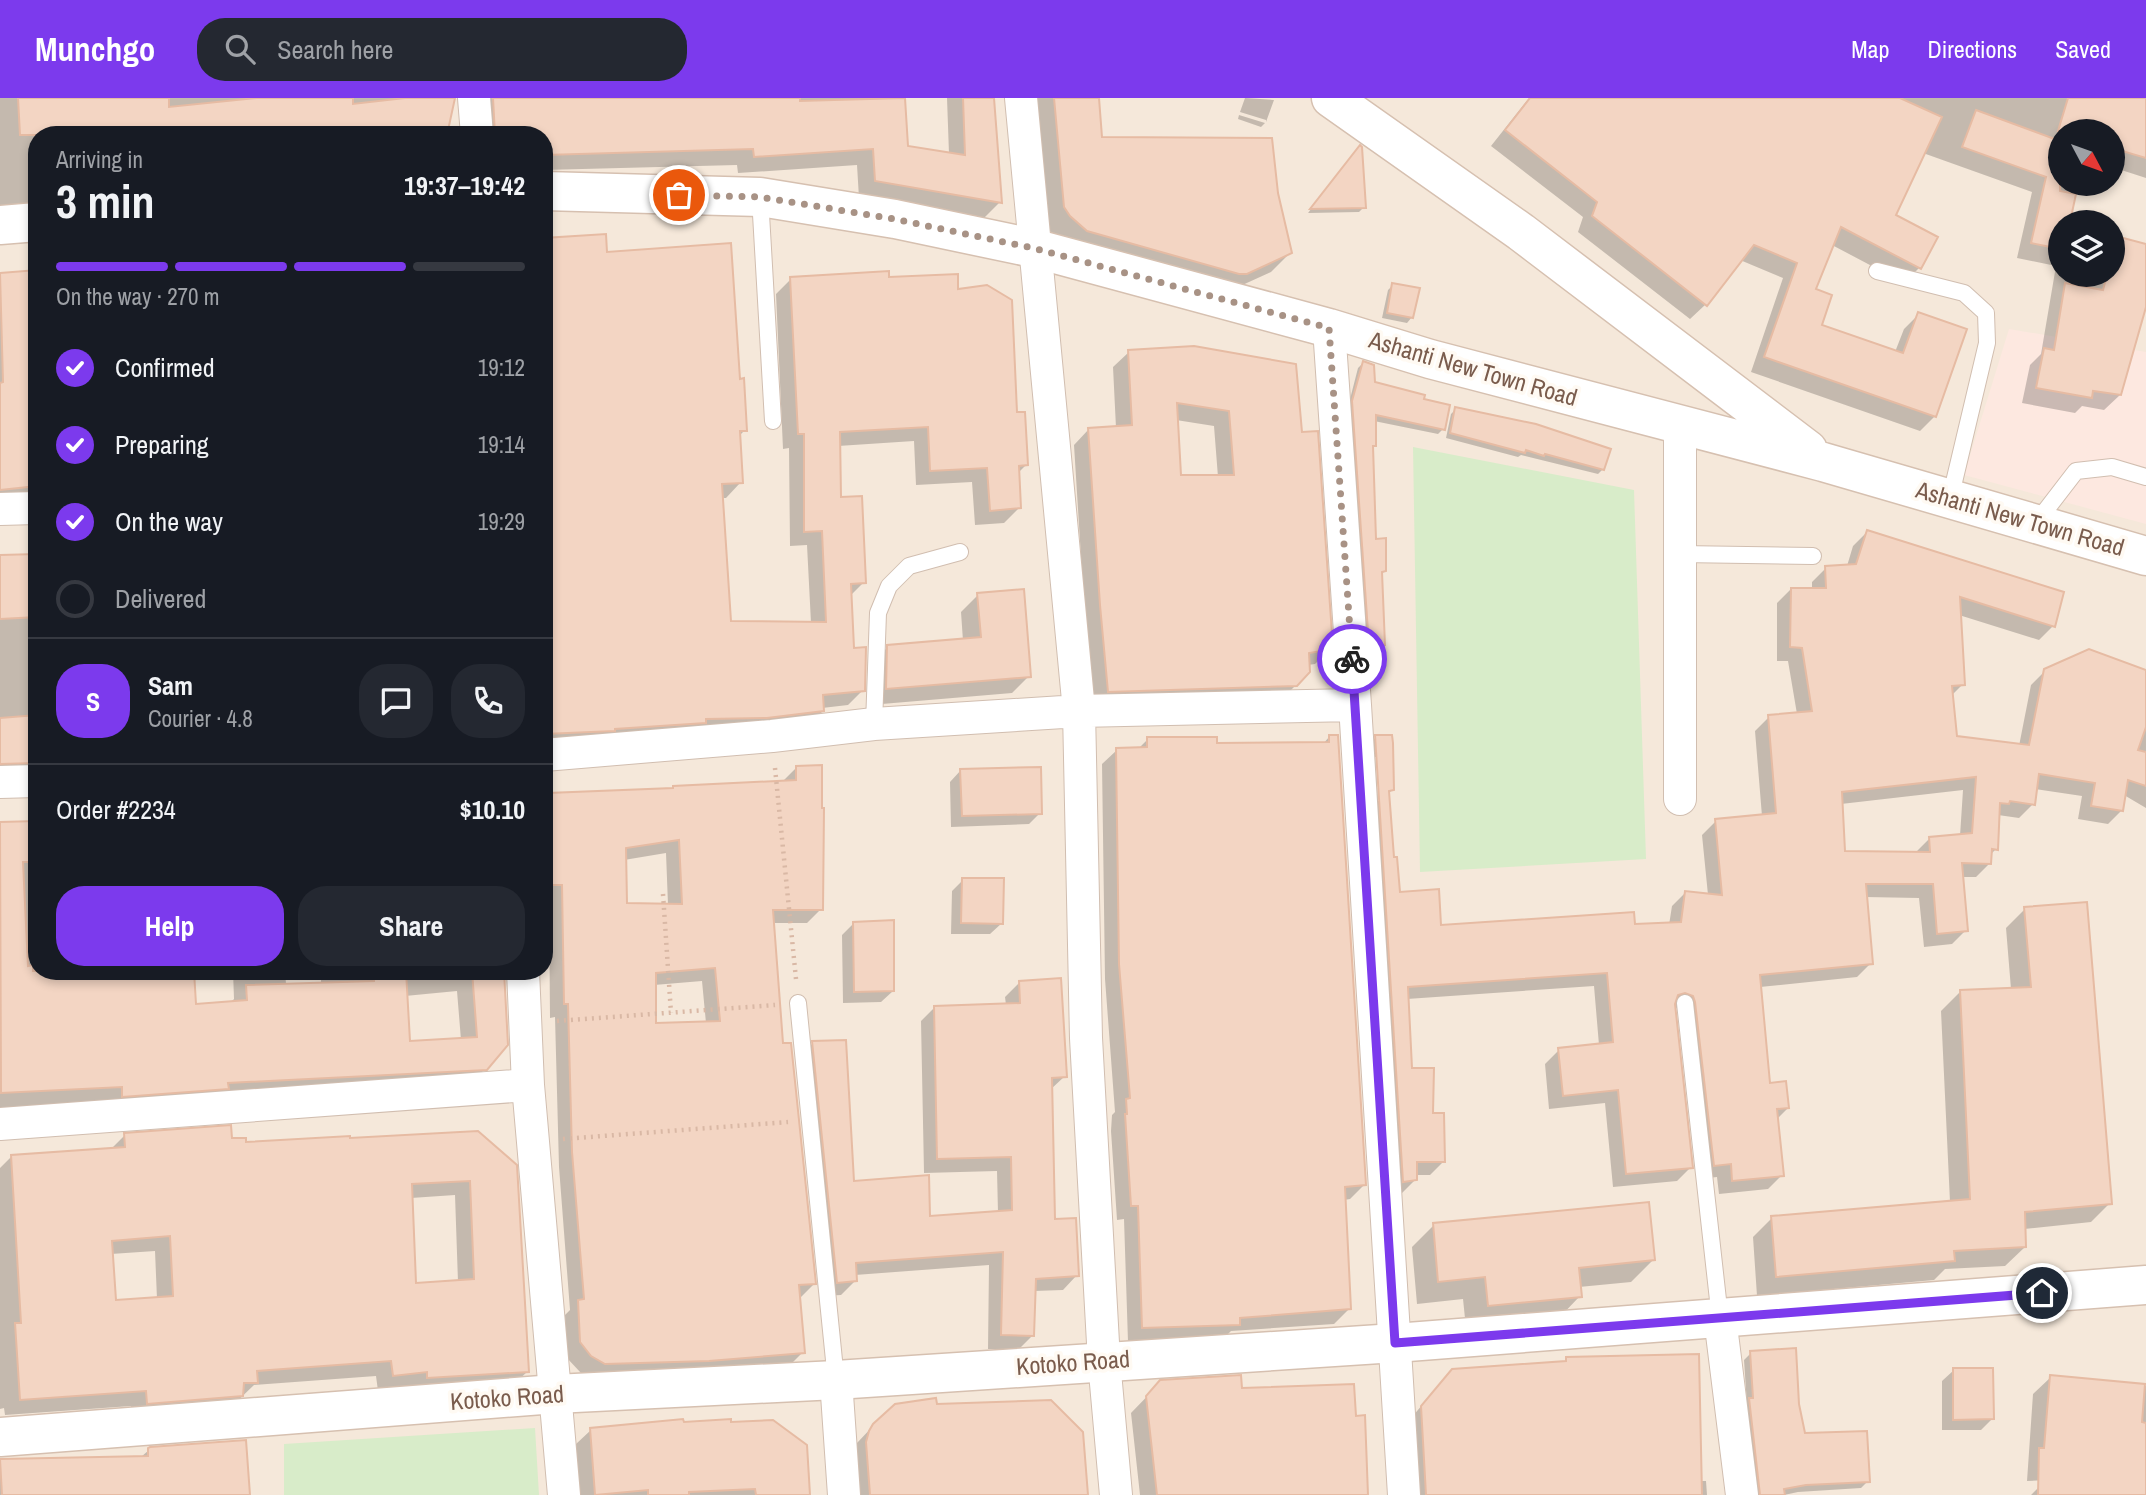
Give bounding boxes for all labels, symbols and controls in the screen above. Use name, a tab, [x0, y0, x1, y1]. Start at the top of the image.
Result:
search box	[197, 18, 687, 81]
text: Munchgo	[35, 27, 155, 71]
icon: search	[221, 30, 259, 68]
text: Search here	[277, 32, 393, 67]
text: Map	[1851, 33, 1889, 65]
text: Directions	[1927, 33, 2017, 65]
text: Saved	[2055, 33, 2111, 65]
north arrow	[2048, 119, 2124, 196]
map controls	[2048, 119, 2125, 287]
text: Arriving in	[56, 144, 143, 175]
pin	[649, 165, 709, 225]
text: 19:37–19:42	[404, 168, 525, 203]
text: 3 min	[56, 170, 155, 232]
icon: bag	[660, 176, 698, 214]
button: layers	[2048, 210, 2125, 287]
text: On the way · 270 m	[56, 281, 220, 312]
street label: Ashanti New Town Road	[1364, 323, 1581, 413]
icon: check	[56, 349, 94, 387]
text: Confirmed	[115, 350, 215, 385]
text: 19:12	[478, 352, 525, 383]
icon: check	[56, 426, 94, 464]
text: Preparing	[115, 427, 209, 462]
text: 19:14	[478, 429, 525, 460]
street label: Ashanti New Town Road	[1911, 473, 2128, 563]
icon: check	[56, 503, 94, 541]
text: On the way	[115, 504, 223, 539]
text: 19:29	[478, 506, 525, 537]
text: Delivered	[115, 581, 206, 616]
courier	[1317, 624, 1387, 694]
icon: bike	[1333, 640, 1371, 678]
button: chat	[359, 664, 433, 738]
button: phone	[451, 664, 525, 738]
text: Sam	[148, 668, 193, 703]
text: S	[86, 684, 100, 719]
text: Courier · 4.8	[148, 703, 253, 734]
text: Order #2234	[56, 792, 176, 827]
text: $10.10	[460, 792, 525, 827]
button: Help	[56, 886, 284, 966]
button: Share	[298, 886, 525, 966]
pin	[2012, 1263, 2072, 1323]
icon: home	[2023, 1274, 2061, 1312]
street label: Kotoko Road	[1015, 1342, 1131, 1382]
street label: Kotoko Road	[449, 1377, 565, 1417]

